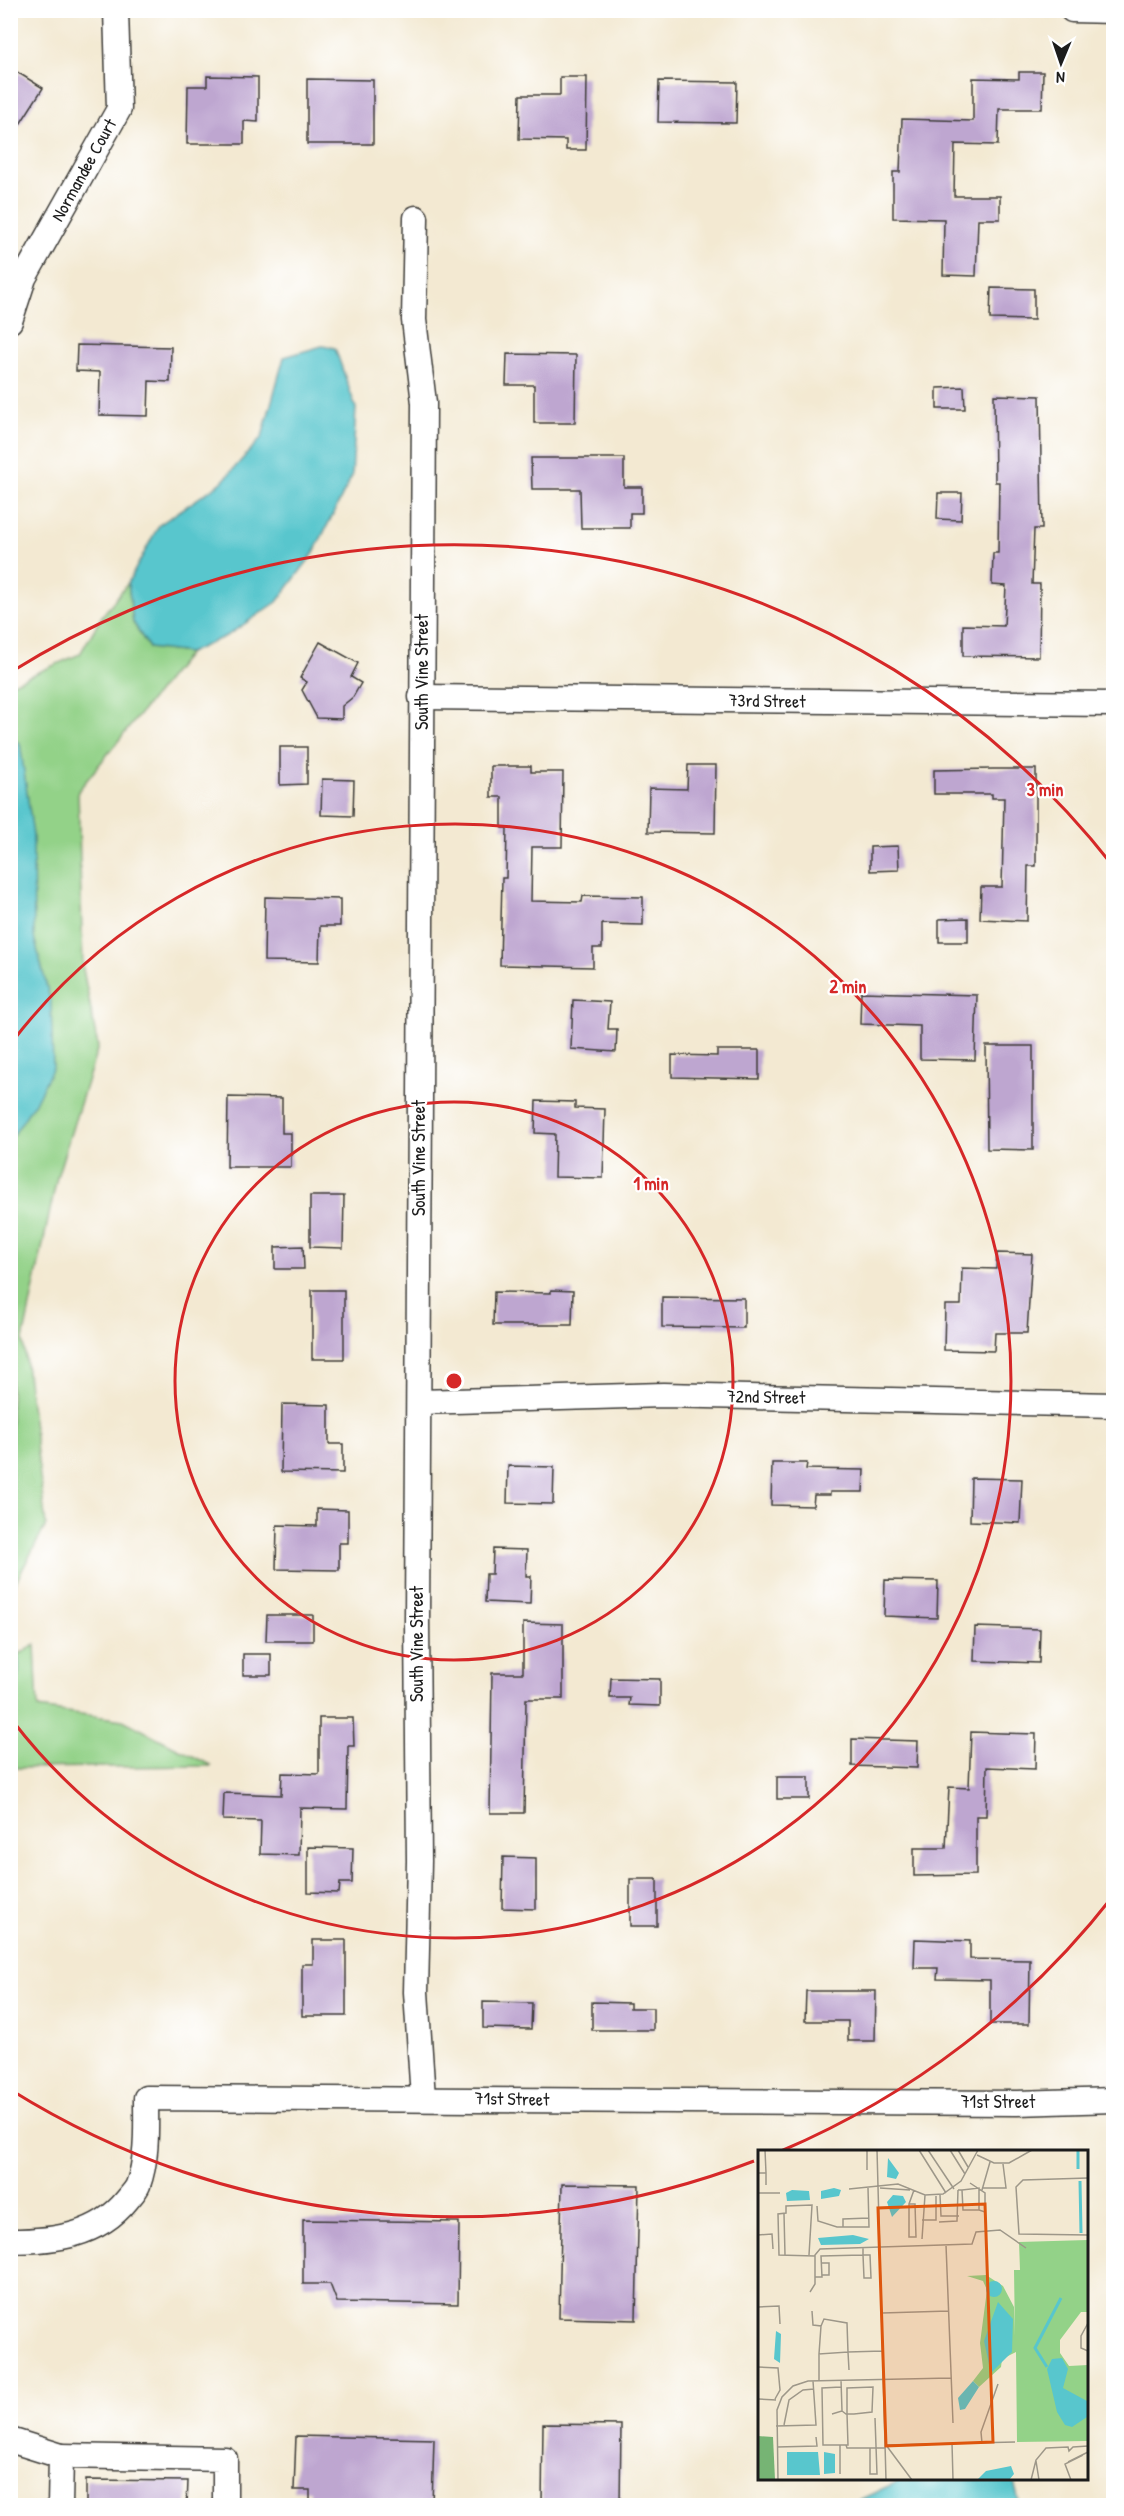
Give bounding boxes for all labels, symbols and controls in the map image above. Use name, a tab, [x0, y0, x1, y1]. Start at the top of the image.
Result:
north arrow	[1031, 33, 1091, 93]
text: N	[1055, 67, 1065, 89]
street label: Normandee Court	[45, 113, 123, 226]
street label: South Vine Street	[409, 613, 434, 730]
street label: 73rd Street	[728, 687, 807, 714]
text: 3 min	[1027, 777, 1063, 802]
text: 2 min	[830, 974, 866, 999]
street label: South Vine Street	[406, 1099, 431, 1216]
text: 1 min	[633, 1171, 669, 1196]
centre of rings	[444, 1371, 464, 1391]
street label: 72nd Street	[727, 1383, 806, 1410]
street label: South Vine Street	[404, 1585, 429, 1702]
street label: 71st Street	[474, 2085, 550, 2112]
street label: 71st Street	[961, 2089, 1036, 2114]
inset map	[758, 2150, 1088, 2480]

